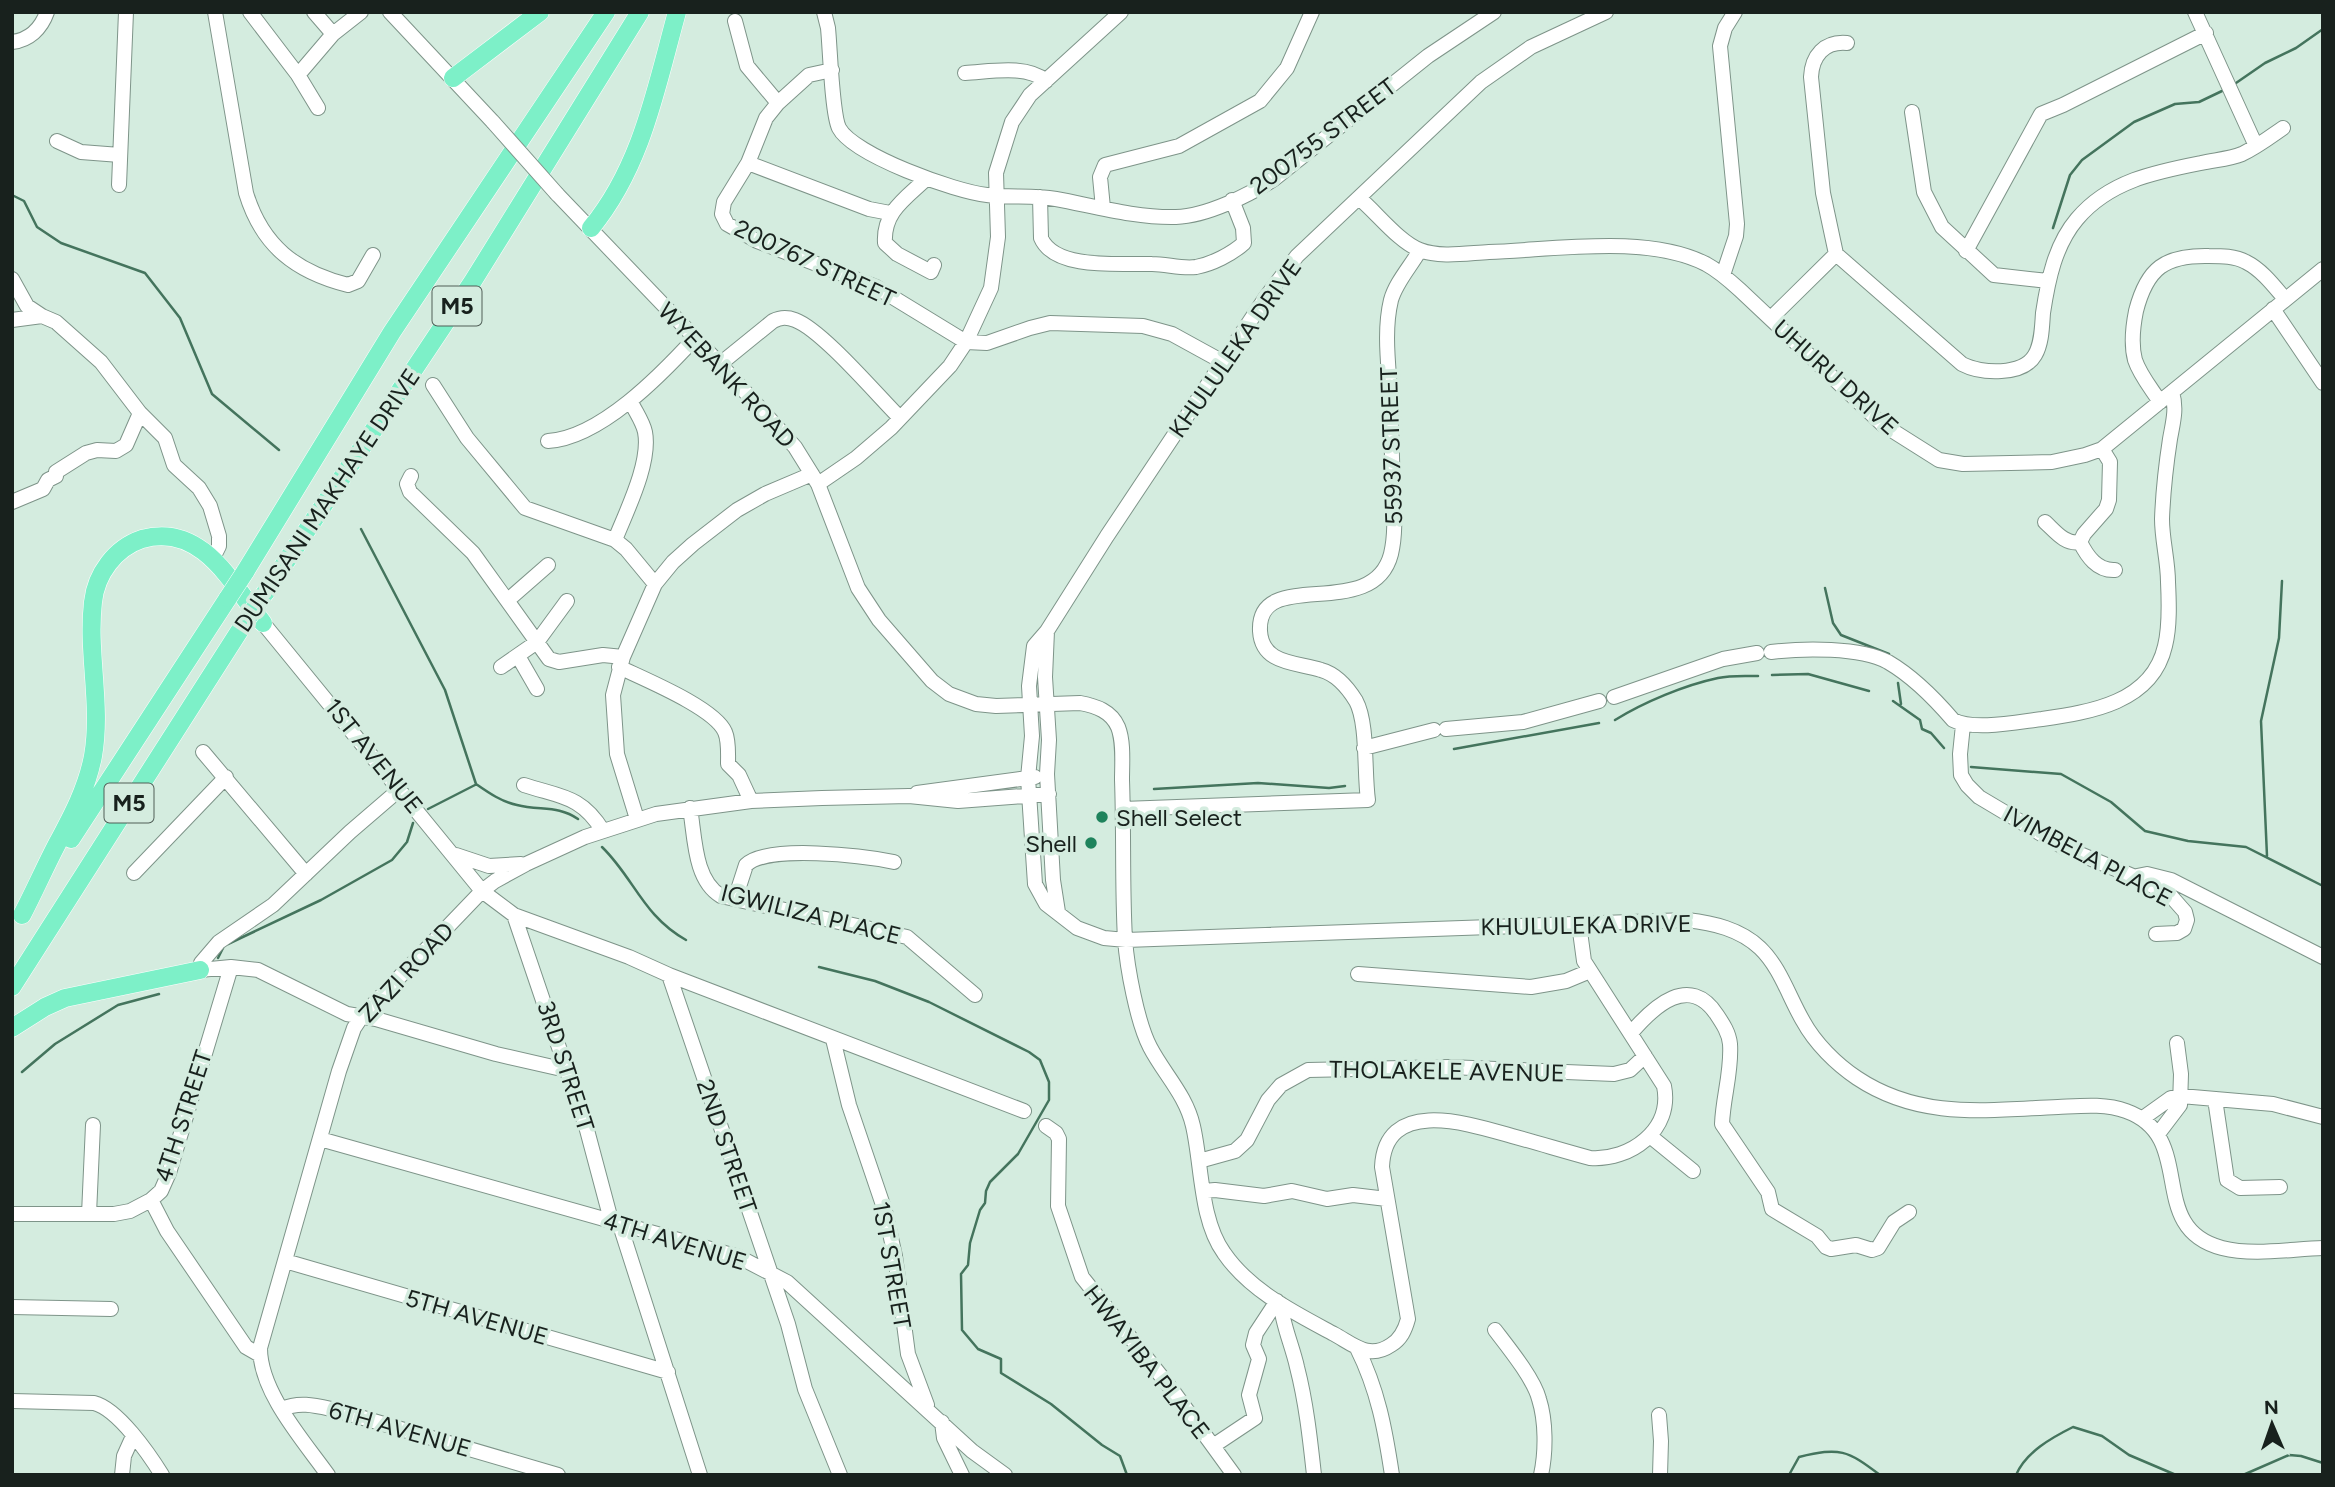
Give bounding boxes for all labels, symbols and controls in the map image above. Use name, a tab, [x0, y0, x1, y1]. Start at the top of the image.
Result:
street label: 200755 STREET	[1244, 72, 1402, 200]
street label: 200767 STREET	[730, 213, 900, 313]
street label: KHULULEKA DRIVE	[1162, 253, 1308, 443]
road number: M5	[433, 286, 482, 326]
street label: WYEBANK ROAD	[652, 296, 802, 454]
street label: UHURU DRIVE	[1767, 313, 1905, 441]
street label: DUMISANI MAKHAYE DRIVE	[228, 363, 426, 637]
street label: 55937 STREET	[1374, 367, 1408, 525]
street label: 1ST AVENUE	[319, 693, 429, 819]
road number: M5	[104, 783, 154, 822]
street label: IVIMBELA PLACE	[1999, 799, 2177, 913]
place label: Shell Select	[1116, 803, 1242, 832]
marker: Shell Select	[1094, 809, 1110, 825]
place label: Shell	[1025, 829, 1077, 858]
marker: Shell	[1083, 835, 1099, 851]
street label: IGWILIZA PLACE	[718, 878, 904, 950]
street label: KHULULEKA DRIVE	[1480, 909, 1692, 941]
street label: ZAZI ROAD	[352, 916, 460, 1028]
street label: 3RD STREET	[531, 997, 601, 1135]
street label: 4TH STREET	[148, 1046, 218, 1186]
street label: THOLAKELE AVENUE	[1329, 1054, 1565, 1088]
street label: 2ND STREET	[691, 1076, 763, 1216]
street label: 1ST STREET	[867, 1199, 917, 1331]
street label: 4TH AVENUE	[600, 1206, 750, 1276]
street label: HWAYIBA PLACE	[1078, 1279, 1216, 1445]
street label: 5TH AVENUE	[402, 1283, 552, 1351]
north arrow	[2237, 1389, 2307, 1459]
street label: 6TH AVENUE	[326, 1395, 474, 1463]
text: N	[2264, 1396, 2279, 1419]

